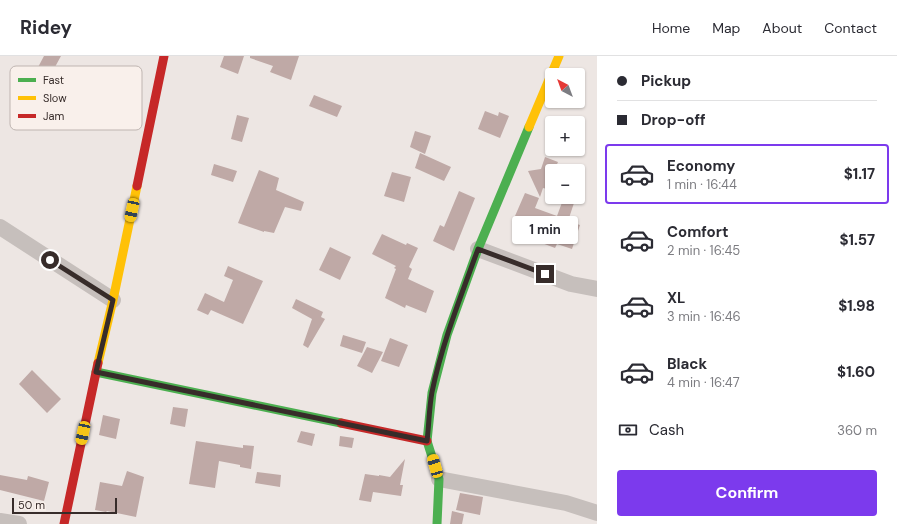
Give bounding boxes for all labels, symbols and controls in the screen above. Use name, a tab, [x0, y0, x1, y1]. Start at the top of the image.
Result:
text: Ridey	[20, 15, 72, 40]
text: Home	[652, 19, 690, 37]
text: Map	[712, 19, 740, 37]
text: About	[762, 19, 802, 37]
text: Contact	[824, 19, 877, 37]
legend	[10, 66, 142, 130]
north arrow	[545, 68, 585, 108]
map controls	[545, 68, 585, 204]
text: Pickup	[641, 71, 691, 91]
text: Fast	[43, 73, 64, 87]
text: Slow	[43, 91, 67, 105]
text: Jam	[43, 109, 64, 123]
text: Drop-off	[641, 110, 706, 130]
button: +	[545, 116, 585, 156]
icon: car	[619, 156, 655, 192]
text: Economy	[667, 156, 735, 176]
button: −	[545, 164, 585, 204]
text: $1.17	[844, 164, 875, 184]
text: 1 min · 16:44	[667, 176, 737, 193]
car	[124, 197, 140, 223]
callout: 1 min	[512, 216, 578, 244]
text: 1 min	[529, 221, 561, 238]
icon: car	[619, 222, 655, 258]
text: Comfort	[667, 222, 728, 242]
text: $1.57	[839, 230, 875, 250]
text: 2 min · 16:45	[667, 242, 740, 259]
route start	[41, 251, 59, 269]
route end	[536, 265, 554, 283]
icon: car	[619, 288, 655, 324]
text: XL	[667, 288, 685, 308]
text: $1.98	[838, 296, 875, 316]
text: 3 min · 16:46	[667, 308, 741, 325]
icon: car	[619, 354, 655, 390]
text: Black	[667, 354, 707, 374]
text: $1.60	[837, 362, 875, 382]
text: 4 min · 16:47	[667, 374, 740, 391]
icon: cash	[617, 419, 639, 441]
car	[75, 420, 91, 446]
text: Cash	[649, 420, 684, 440]
text: 360 m	[837, 422, 877, 439]
car	[426, 453, 444, 479]
button: Confirm	[617, 470, 877, 516]
scale bar	[12, 496, 117, 515]
text: 50 m	[18, 498, 45, 512]

